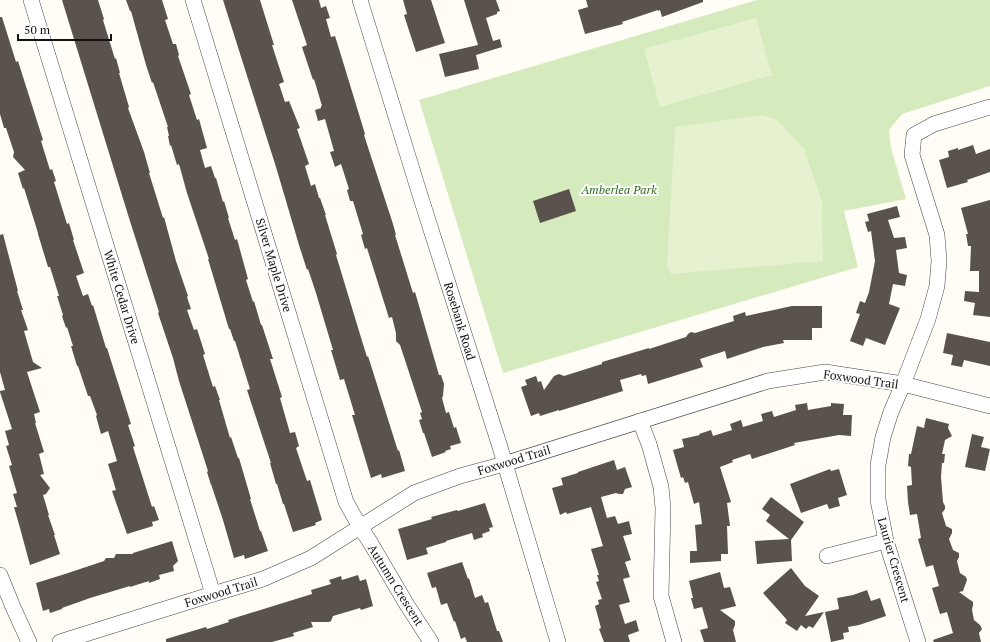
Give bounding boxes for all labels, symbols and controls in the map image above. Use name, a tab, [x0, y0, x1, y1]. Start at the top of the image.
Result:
scale bar	[18, 16, 111, 42]
text: 50 m	[24, 22, 51, 37]
park label: Amberlea Park	[580, 182, 657, 197]
street label: Silver Maple Drive	[253, 216, 295, 314]
street label: White Cedar Drive	[101, 248, 143, 346]
street label: Rosebank Road	[441, 280, 479, 362]
street label: Foxwood Trail	[823, 366, 900, 392]
street label: Foxwood Trail	[476, 442, 553, 478]
street label: Laurier Crescent	[875, 516, 913, 605]
street label: Autumn Crescent	[365, 541, 427, 629]
street label: Foxwood Trail	[183, 574, 260, 610]

